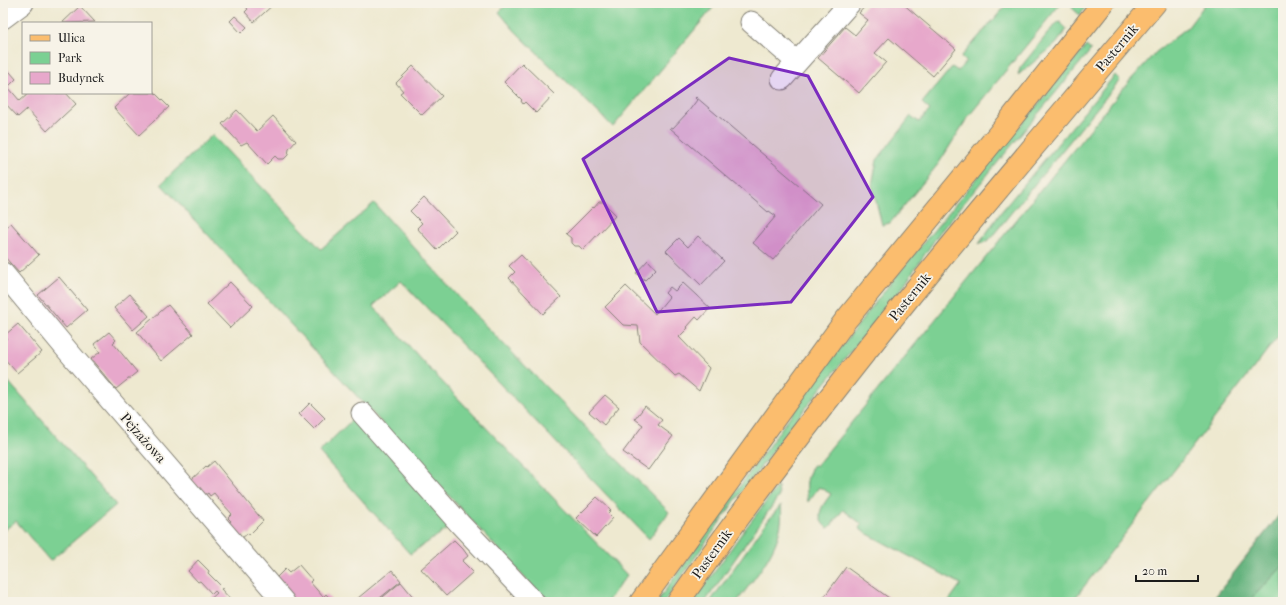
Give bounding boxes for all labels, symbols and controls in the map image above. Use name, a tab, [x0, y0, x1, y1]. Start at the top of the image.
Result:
street label: Pasternik	[1092, 20, 1142, 75]
legend	[22, 22, 152, 94]
text: Ulica	[58, 31, 85, 45]
text: Park	[58, 51, 83, 65]
text: Budynek	[58, 71, 105, 85]
street label: Pasternik	[885, 269, 935, 325]
street label: Pejzażowa	[117, 409, 170, 467]
street label: Pasternik	[688, 525, 736, 582]
scale bar	[1136, 557, 1198, 583]
text: 20 m	[1142, 564, 1167, 578]

